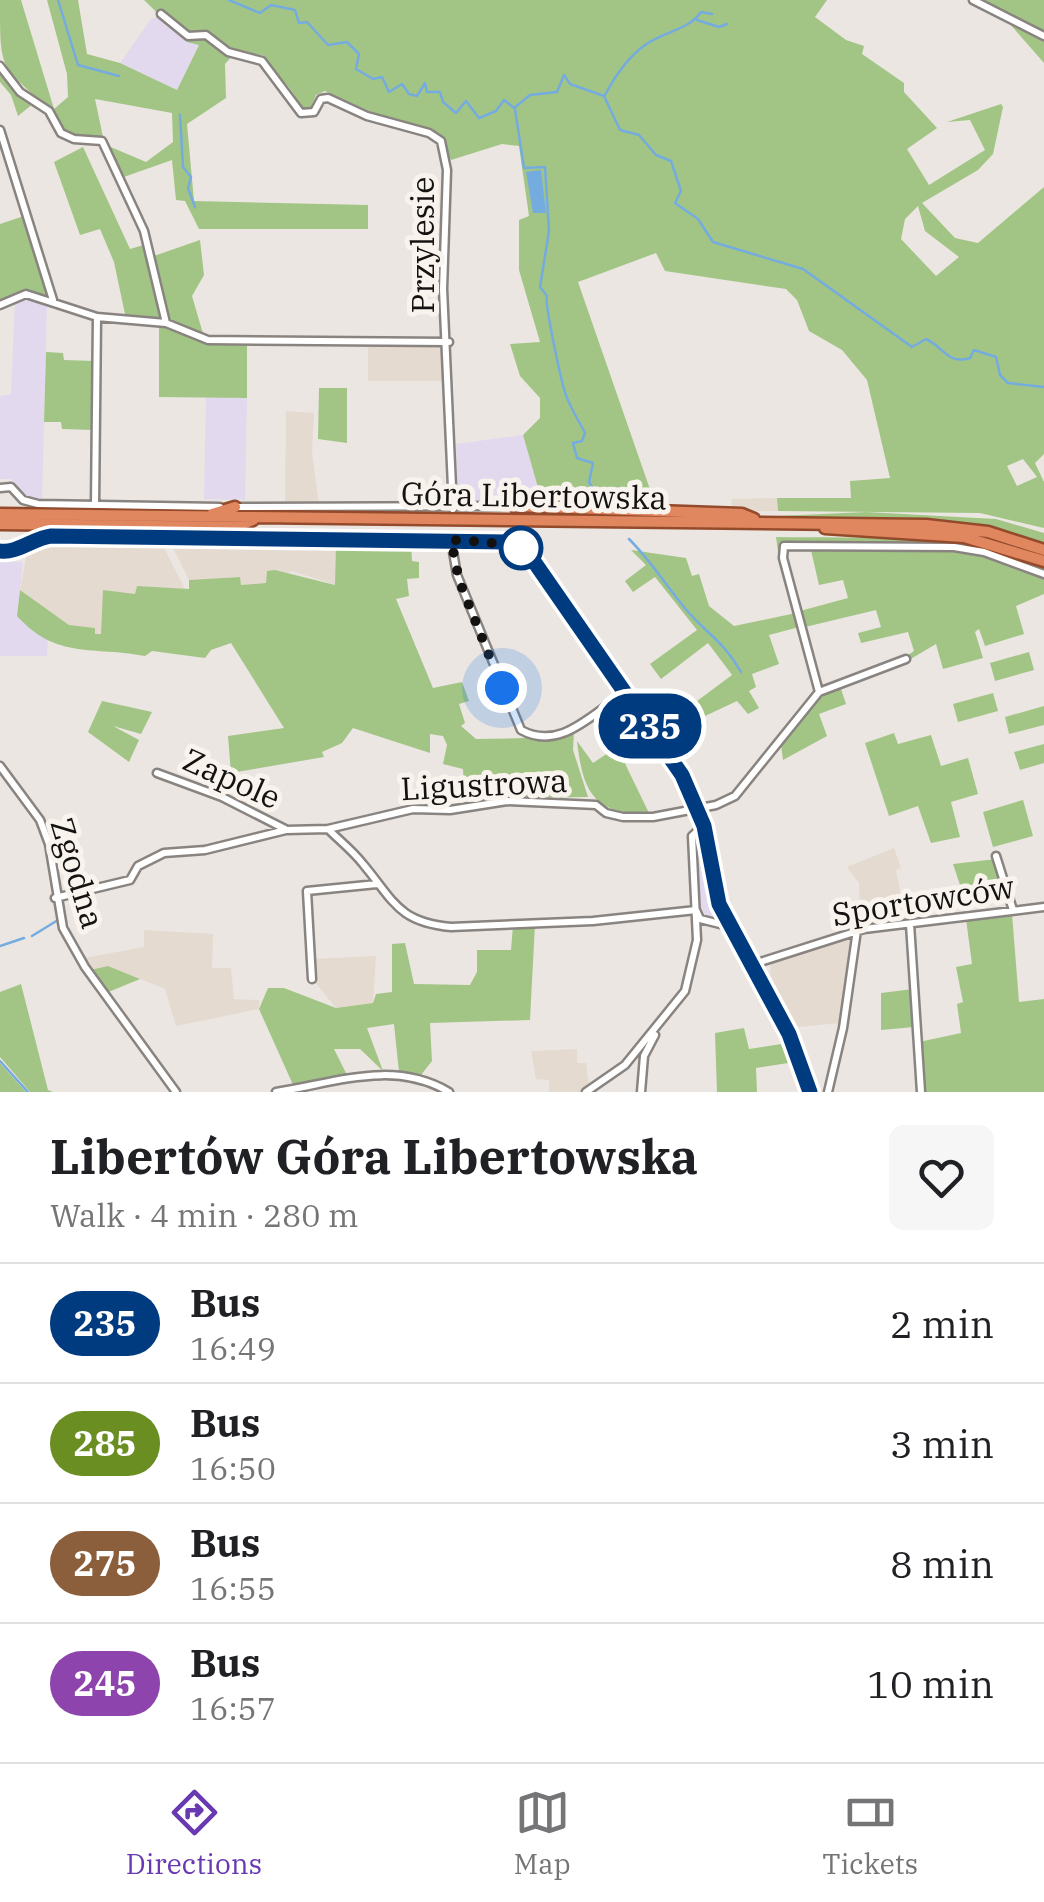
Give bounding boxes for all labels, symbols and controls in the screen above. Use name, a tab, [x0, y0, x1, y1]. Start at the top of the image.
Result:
street label: Przylesie	[401, 177, 443, 313]
street label: Góra Libertowska	[401, 472, 667, 518]
unlabelled marker	[500, 527, 542, 569]
your location	[477, 663, 527, 713]
line badge: 235	[592, 694, 708, 758]
text: 235	[618, 703, 682, 749]
street label: Zapole	[177, 738, 287, 818]
street label: Ligustrowa	[399, 759, 569, 809]
street label: Zgodna	[41, 813, 115, 933]
street label: Sportowców	[829, 865, 1017, 935]
text: Libertów Góra Libertowska	[50, 1125, 698, 1187]
button: heart	[889, 1125, 994, 1230]
text: Walk · 4 min · 280 m	[50, 1194, 358, 1236]
text: Bus	[190, 1278, 260, 1327]
text: 2 min	[890, 1299, 994, 1348]
text: 235	[73, 1300, 137, 1346]
text: 16:49	[190, 1327, 276, 1369]
text: Bus	[190, 1398, 260, 1447]
text: 3 min	[890, 1419, 994, 1468]
text: 285	[73, 1420, 137, 1466]
text: 16:50	[190, 1447, 276, 1489]
text: Bus	[190, 1518, 260, 1567]
text: 8 min	[890, 1539, 994, 1588]
text: 275	[73, 1540, 137, 1586]
text: 16:55	[190, 1567, 276, 1609]
text: Bus	[190, 1638, 260, 1687]
text: 10 min	[867, 1659, 994, 1708]
text: 245	[73, 1660, 137, 1706]
text: 16:57	[190, 1687, 276, 1729]
tab: Directions	[126, 1785, 262, 1882]
tab: Map	[514, 1785, 571, 1882]
tab: Tickets	[822, 1785, 918, 1882]

